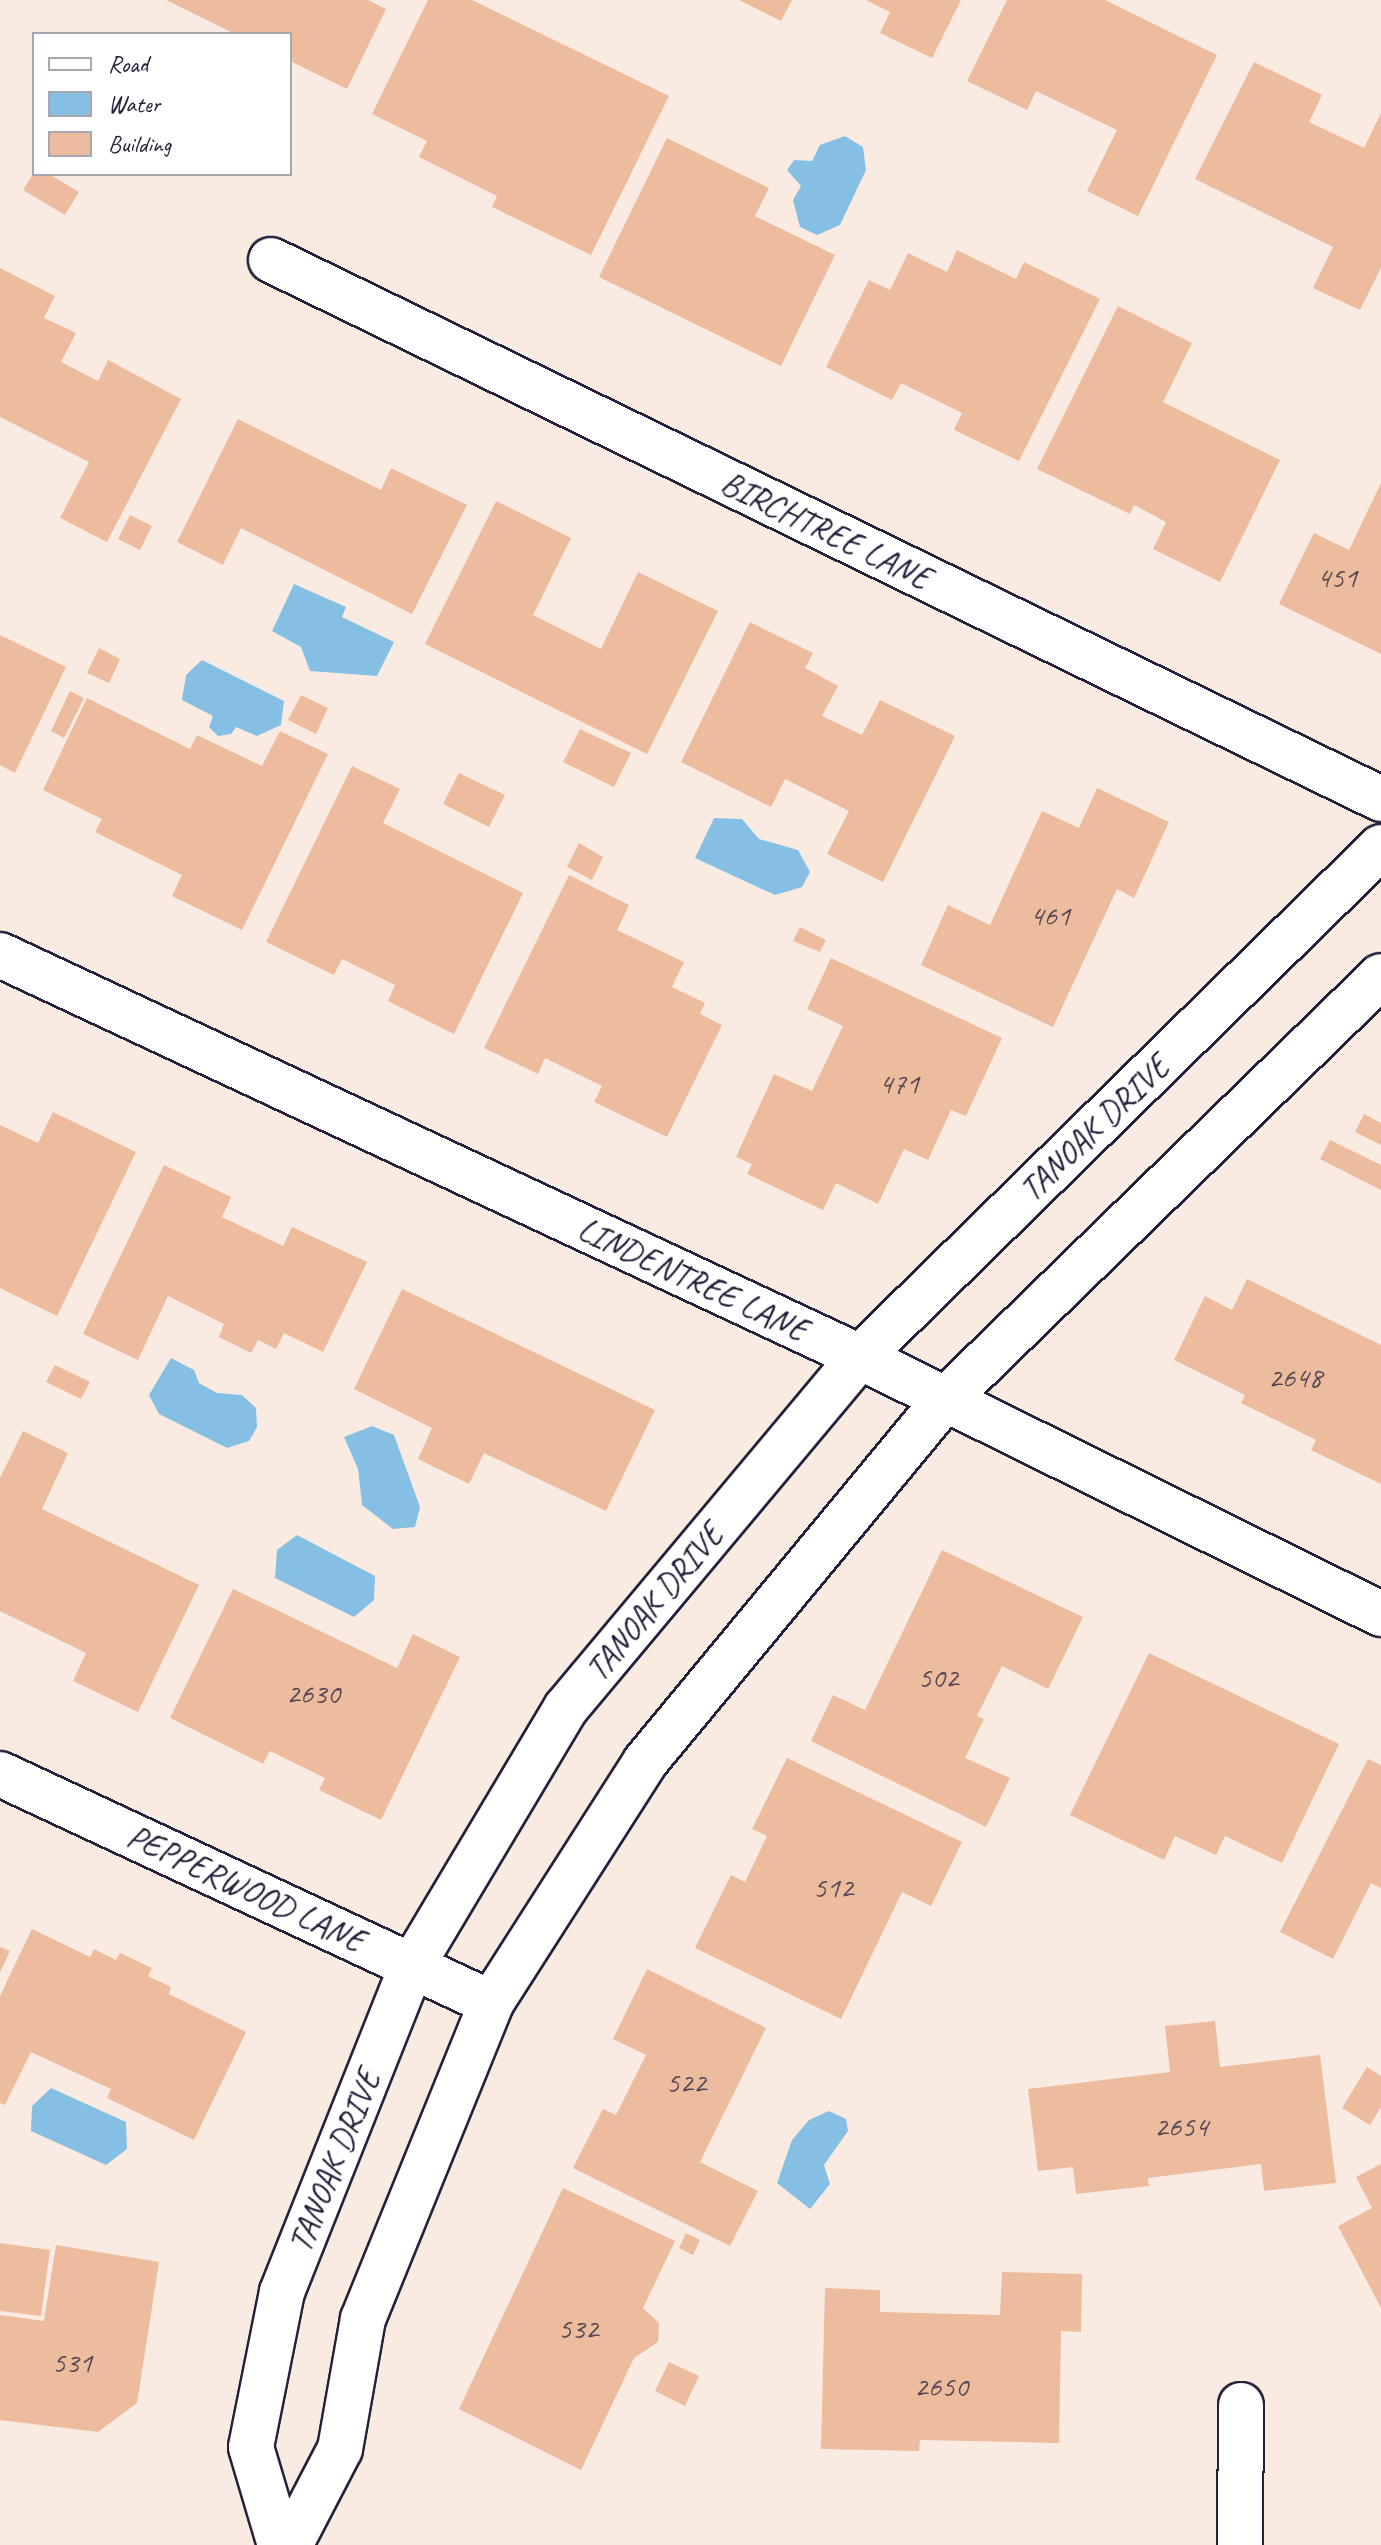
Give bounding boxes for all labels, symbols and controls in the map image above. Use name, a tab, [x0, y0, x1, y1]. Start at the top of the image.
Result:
legend	[32, 32, 292, 176]
text: Road	[108, 49, 148, 79]
text: Water	[108, 89, 160, 119]
text: Building	[108, 129, 171, 159]
street label: BIRCHTREE LANE	[715, 462, 937, 598]
house number: 451	[1317, 559, 1357, 595]
house number: 461	[1030, 897, 1070, 933]
street label: TANOAK DRIVE	[1011, 1046, 1177, 1210]
house number: 471	[879, 1065, 919, 1101]
street label: LINDENTREE LANE	[572, 1208, 814, 1350]
house number: 2648	[1268, 1359, 1322, 1395]
street label: TANOAK DRIVE	[576, 1515, 732, 1689]
house number: 502	[918, 1659, 958, 1695]
house number: 2630	[286, 1675, 340, 1711]
street label: PEPPERWOOD LANE	[121, 1815, 371, 1961]
house number: 512	[813, 1869, 853, 1905]
street label: TANOAK DRIVE	[279, 2064, 389, 2258]
house number: 522	[666, 2064, 706, 2100]
house number: 2654	[1154, 2108, 1208, 2144]
house number: 532	[558, 2310, 598, 2346]
house number: 531	[52, 2344, 92, 2380]
house number: 2650	[914, 2368, 968, 2404]

